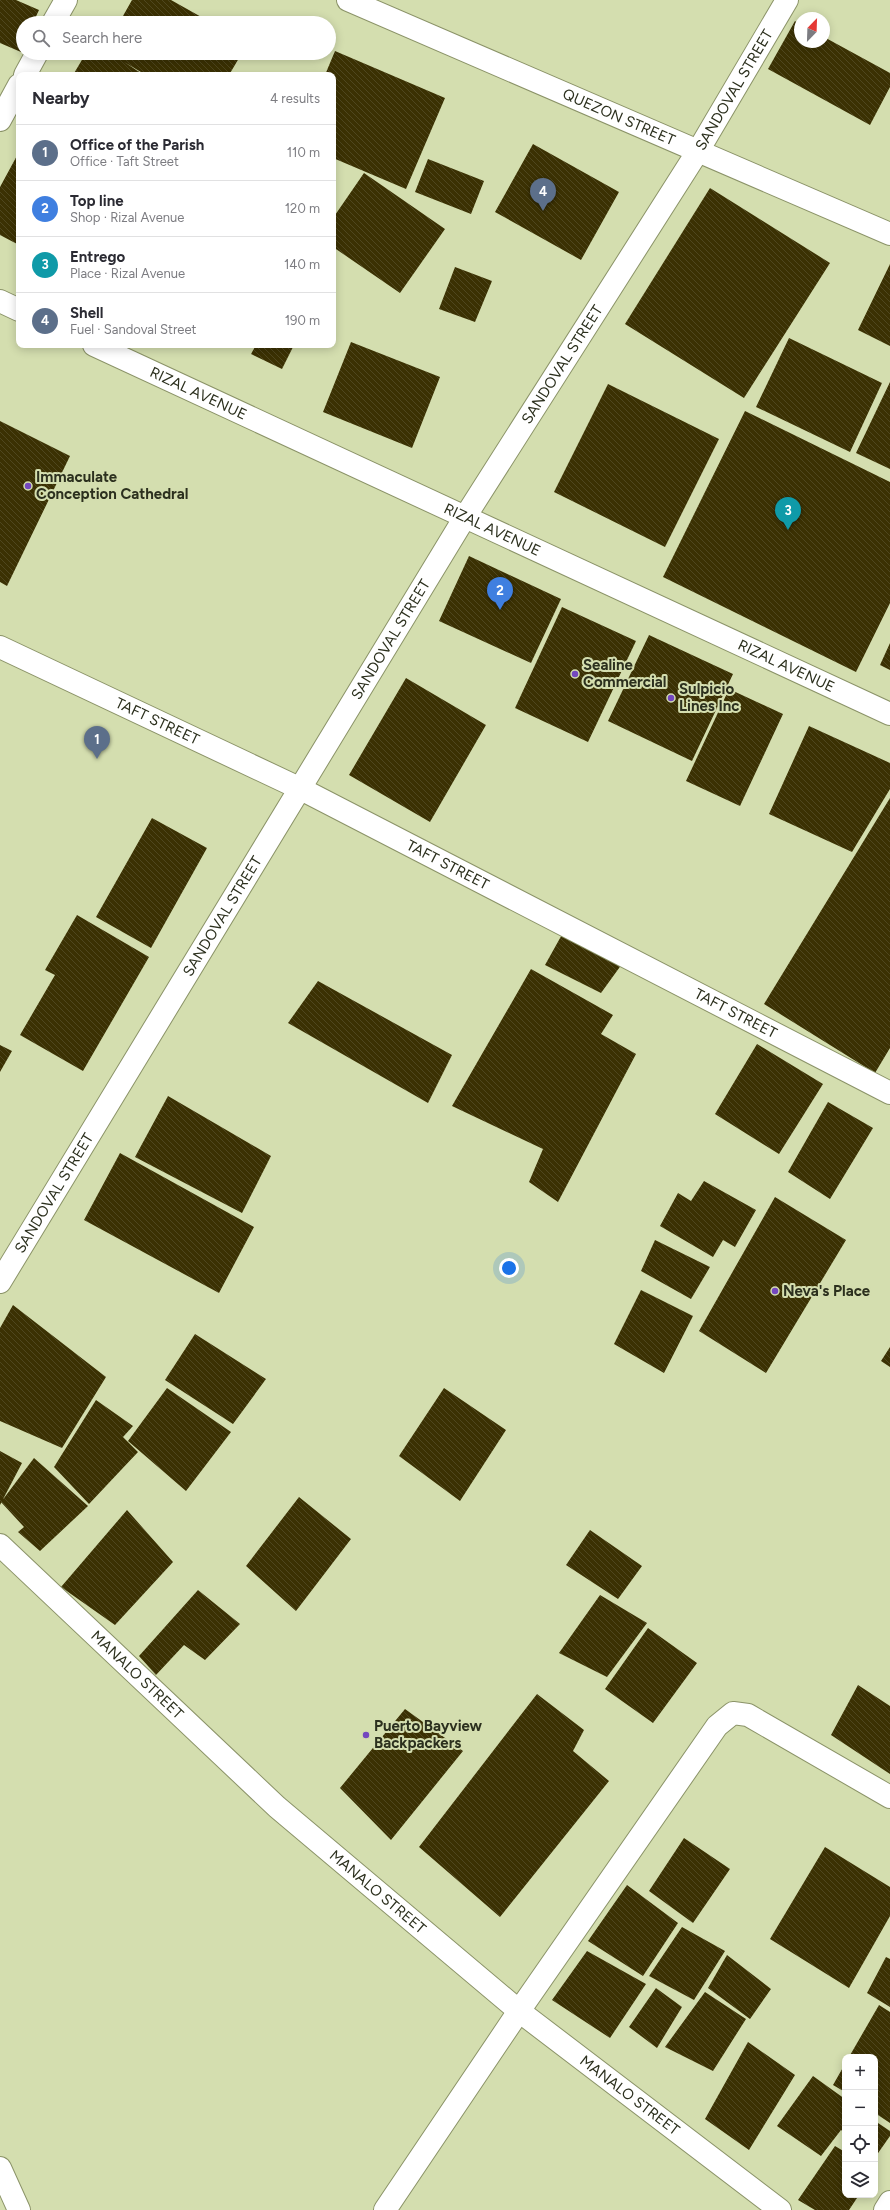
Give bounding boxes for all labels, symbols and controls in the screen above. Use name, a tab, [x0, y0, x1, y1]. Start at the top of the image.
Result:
north arrow	[794, 12, 830, 48]
search box	[16, 16, 336, 60]
street label: SANDOVAL STREET	[691, 26, 777, 154]
icon: search	[30, 27, 52, 49]
text: Search here	[62, 29, 142, 47]
street label: QUEZON STREET	[560, 85, 679, 149]
text: Nearby	[32, 88, 90, 108]
text: 4 results	[270, 91, 320, 106]
text: Office of the Parish	[70, 136, 204, 154]
text: 1	[42, 145, 48, 160]
text: 110 m	[287, 145, 320, 160]
text: Office · Taft Street	[70, 154, 179, 169]
pin: 4	[530, 178, 556, 211]
text: Top line	[70, 192, 124, 210]
text: 2	[41, 201, 49, 216]
text: 120 m	[285, 201, 320, 216]
text: Shop · Rizal Avenue	[70, 210, 184, 225]
text: Entrego	[70, 248, 125, 266]
text: 3	[41, 257, 49, 272]
text: 140 m	[284, 257, 320, 272]
text: Place · Rizal Avenue	[70, 266, 185, 281]
street label: SANDOVAL STREET	[518, 301, 607, 427]
text: Shell	[70, 304, 103, 322]
text: 4	[41, 313, 49, 328]
text: 190 m	[285, 313, 320, 328]
text: Fuel · Sandoval Street	[70, 322, 196, 337]
street label: RIZAL AVENUE	[147, 363, 250, 424]
place label: Immaculate Conception Cathedral	[36, 468, 188, 503]
marker: Immaculate Conception Cathedral	[23, 481, 33, 491]
pin: 3	[775, 497, 801, 530]
street label: RIZAL AVENUE	[441, 499, 544, 560]
street label: SANDOVAL STREET	[347, 575, 434, 703]
pin: 2	[487, 577, 513, 610]
street label: RIZAL AVENUE	[735, 636, 838, 696]
place label: Sealine Commercial	[583, 656, 667, 691]
marker: Sealine Commercial	[570, 669, 580, 679]
place label: Sulpicio Lines Inc	[679, 680, 739, 715]
marker: Sulpicio Lines Inc	[666, 693, 676, 703]
street label: TAFT STREET	[113, 694, 203, 749]
pin: 1	[84, 726, 110, 759]
street label: TAFT STREET	[403, 836, 493, 894]
street label: SANDOVAL STREET	[179, 852, 266, 980]
street label: TAFT STREET	[691, 985, 781, 1042]
street label: SANDOVAL STREET	[11, 1129, 98, 1256]
your location	[499, 1258, 519, 1278]
place label: Neva's Place	[783, 1282, 871, 1300]
marker: Neva's Place	[770, 1286, 780, 1296]
street label: MANALO STREET	[87, 1627, 188, 1723]
place label: Puerto Bayview Backpackers	[374, 1717, 483, 1752]
marker: Puerto Bayview Backpackers	[361, 1730, 371, 1740]
street label: MANALO STREET	[326, 1846, 430, 1938]
street label: MANALO STREET	[576, 2052, 684, 2140]
map controls	[842, 2054, 878, 2198]
button: +	[842, 2054, 878, 2090]
button: −	[842, 2090, 878, 2126]
button: locate	[842, 2126, 878, 2162]
button: layers	[842, 2162, 878, 2198]

